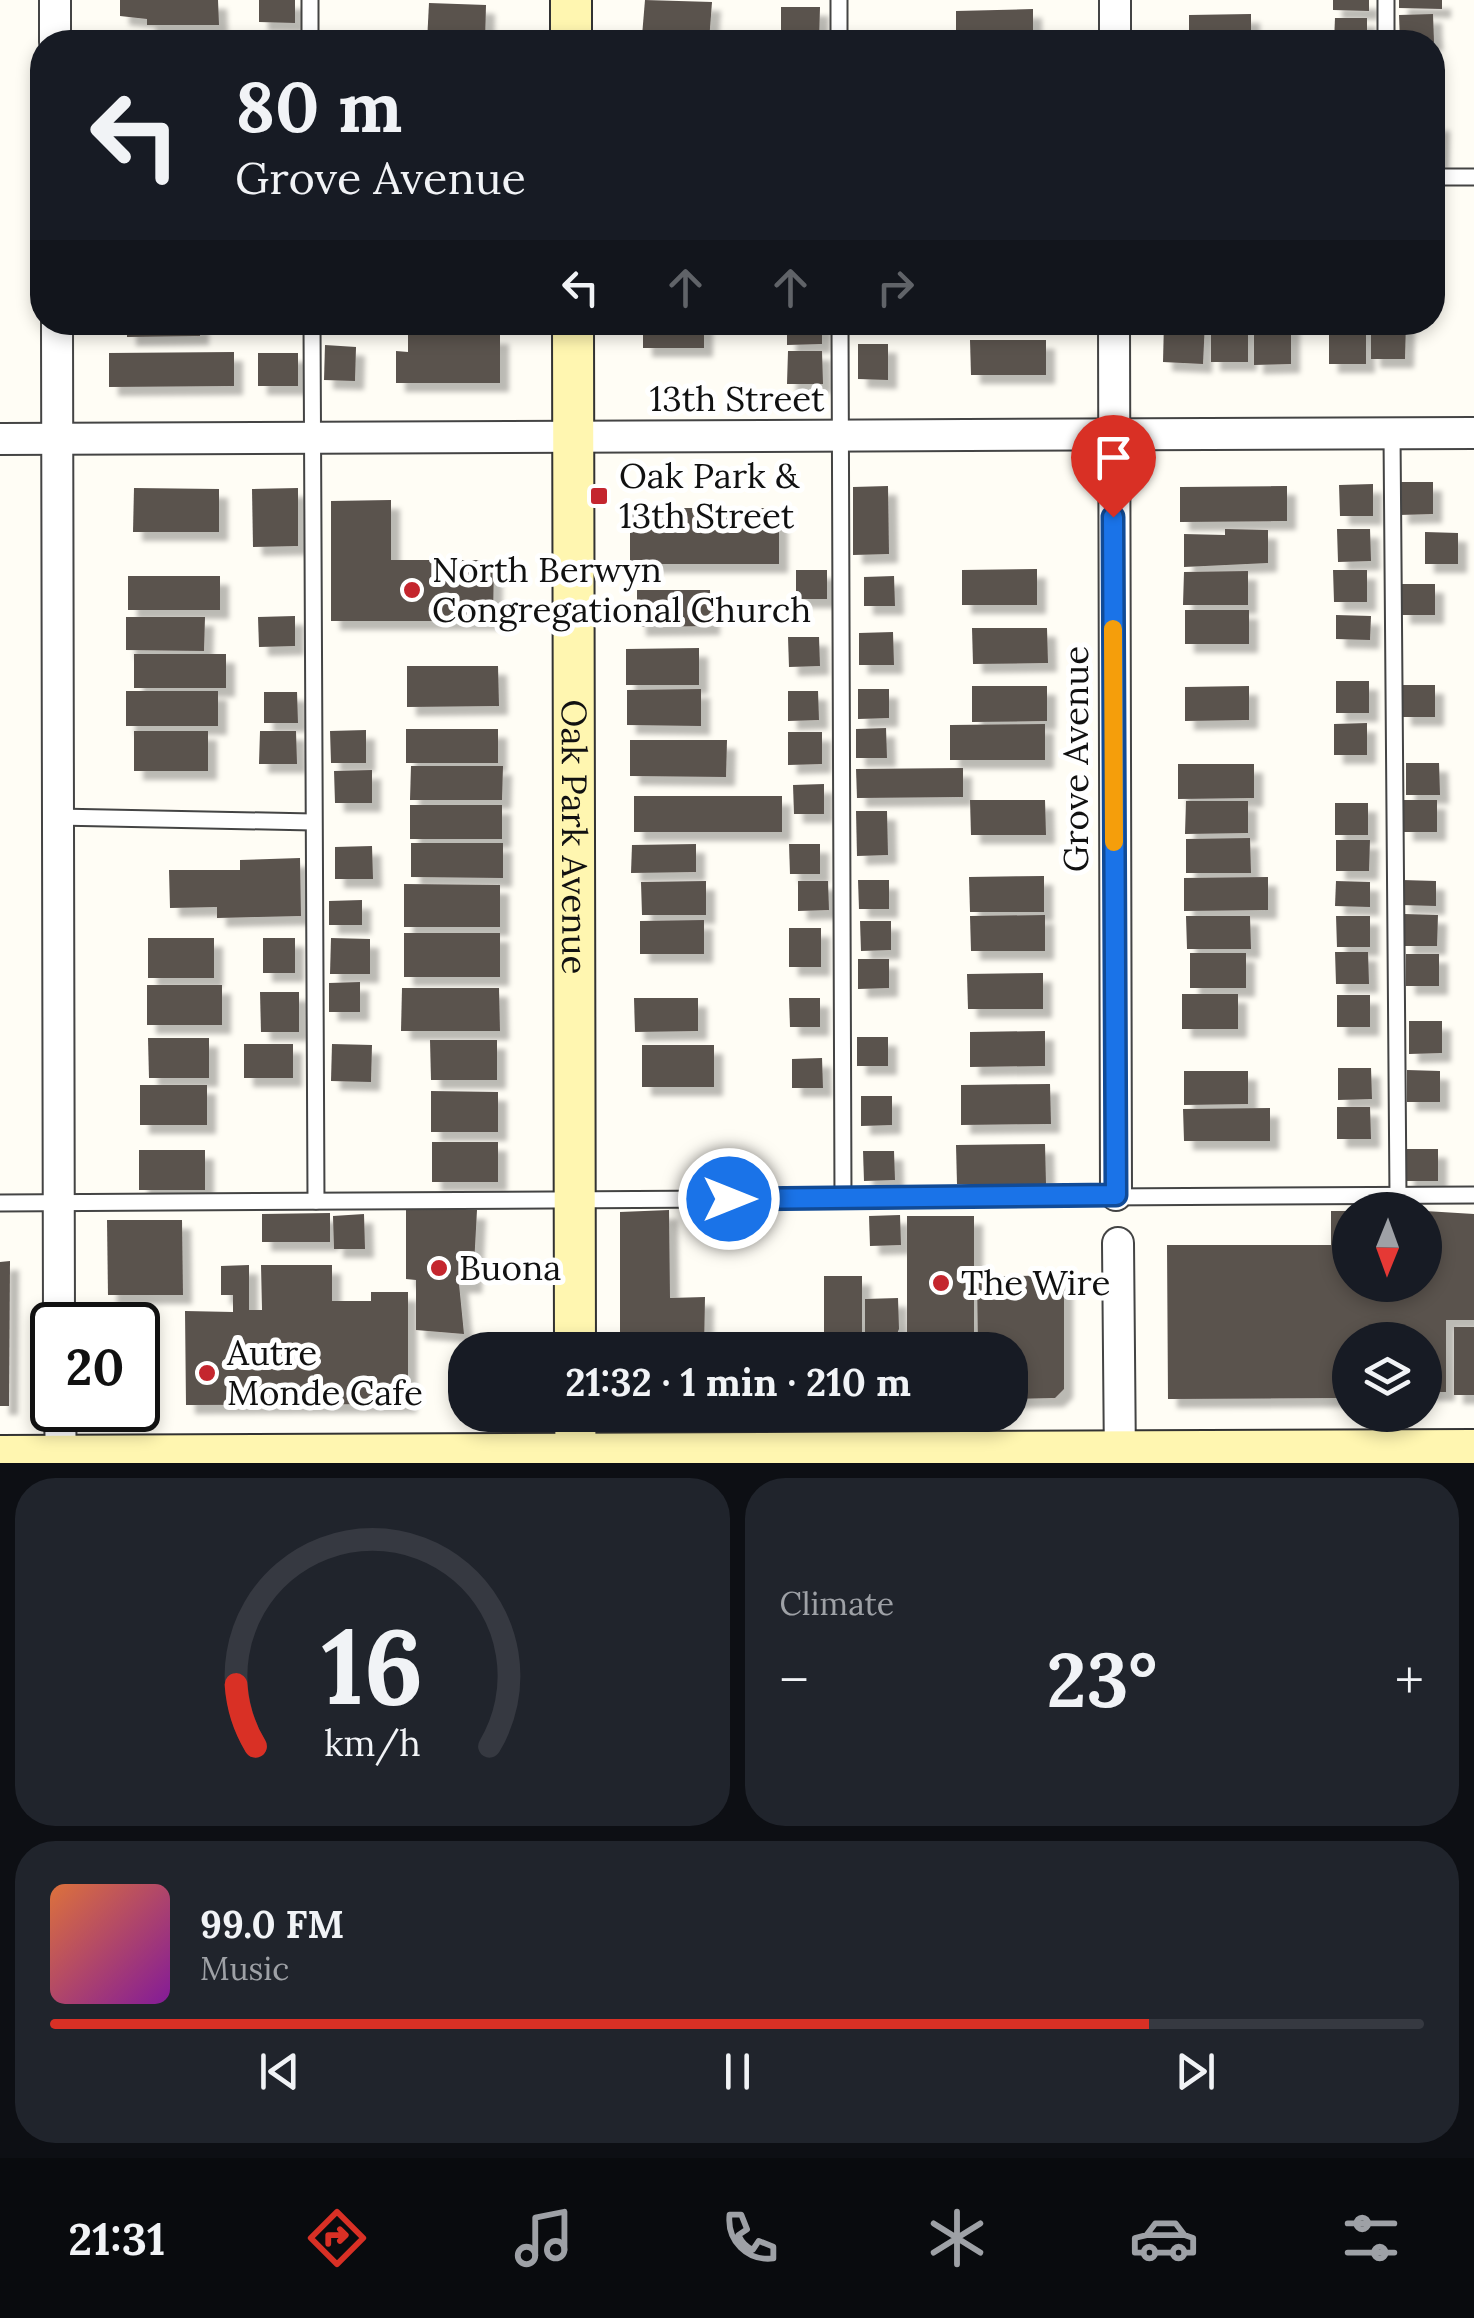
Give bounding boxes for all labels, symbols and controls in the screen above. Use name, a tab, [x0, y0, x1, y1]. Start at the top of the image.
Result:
text: 80 m	[235, 62, 402, 151]
icon: left	[70, 70, 200, 200]
text: Grove Avenue	[235, 149, 526, 206]
icon: left	[553, 260, 608, 315]
icon: ahead	[658, 260, 713, 315]
icon: ahead	[763, 260, 818, 315]
icon: right	[868, 260, 923, 315]
street label: 13th Street	[649, 376, 825, 421]
pin	[1071, 415, 1156, 518]
icon: arrive	[1086, 430, 1141, 485]
place label: Oak Park & 13th Street	[619, 453, 800, 538]
marker: Oak Park & 13th Street	[588, 485, 610, 507]
place label: North Berwyn Congregational Church	[432, 547, 811, 632]
marker: North Berwyn Congregational Church	[401, 579, 423, 601]
street label: Grove Avenue	[1053, 646, 1098, 872]
street label: Oak Park Avenue	[552, 700, 597, 974]
position arrow	[677, 1147, 781, 1251]
north arrow	[1332, 1192, 1442, 1302]
map controls	[1332, 1192, 1442, 1432]
place label: Buona	[459, 1245, 561, 1290]
marker: Buona	[428, 1257, 450, 1279]
place label: The Wire	[961, 1260, 1111, 1305]
marker: The Wire	[930, 1272, 952, 1294]
speed limit sign: 20	[30, 1302, 160, 1432]
button: layers	[1332, 1322, 1442, 1432]
place label: Autre Monde Cafe	[226, 1330, 423, 1415]
text: 21:32 · 1 min · 210 m	[565, 1358, 911, 1406]
marker: Autre Monde Cafe	[196, 1362, 218, 1384]
text: Climate	[780, 1583, 894, 1624]
text: 16	[321, 1599, 423, 1732]
text: 23°	[1046, 1632, 1157, 1728]
text: −	[780, 1645, 809, 1715]
text: +	[1395, 1645, 1424, 1715]
text: km/h	[324, 1720, 421, 1766]
text: 99.0 FM	[200, 1900, 344, 1948]
text: Music	[200, 1948, 289, 1989]
icon: previous	[252, 2044, 307, 2099]
icon: pause	[710, 2044, 765, 2099]
icon: next	[1168, 2044, 1223, 2099]
icon: directions	[302, 2203, 372, 2273]
icon: music	[509, 2203, 579, 2273]
icon: phone	[715, 2203, 785, 2273]
icon: climate	[922, 2203, 992, 2273]
icon: car	[1129, 2203, 1199, 2273]
icon: filters	[1336, 2203, 1406, 2273]
text: 21:31	[68, 2210, 165, 2267]

